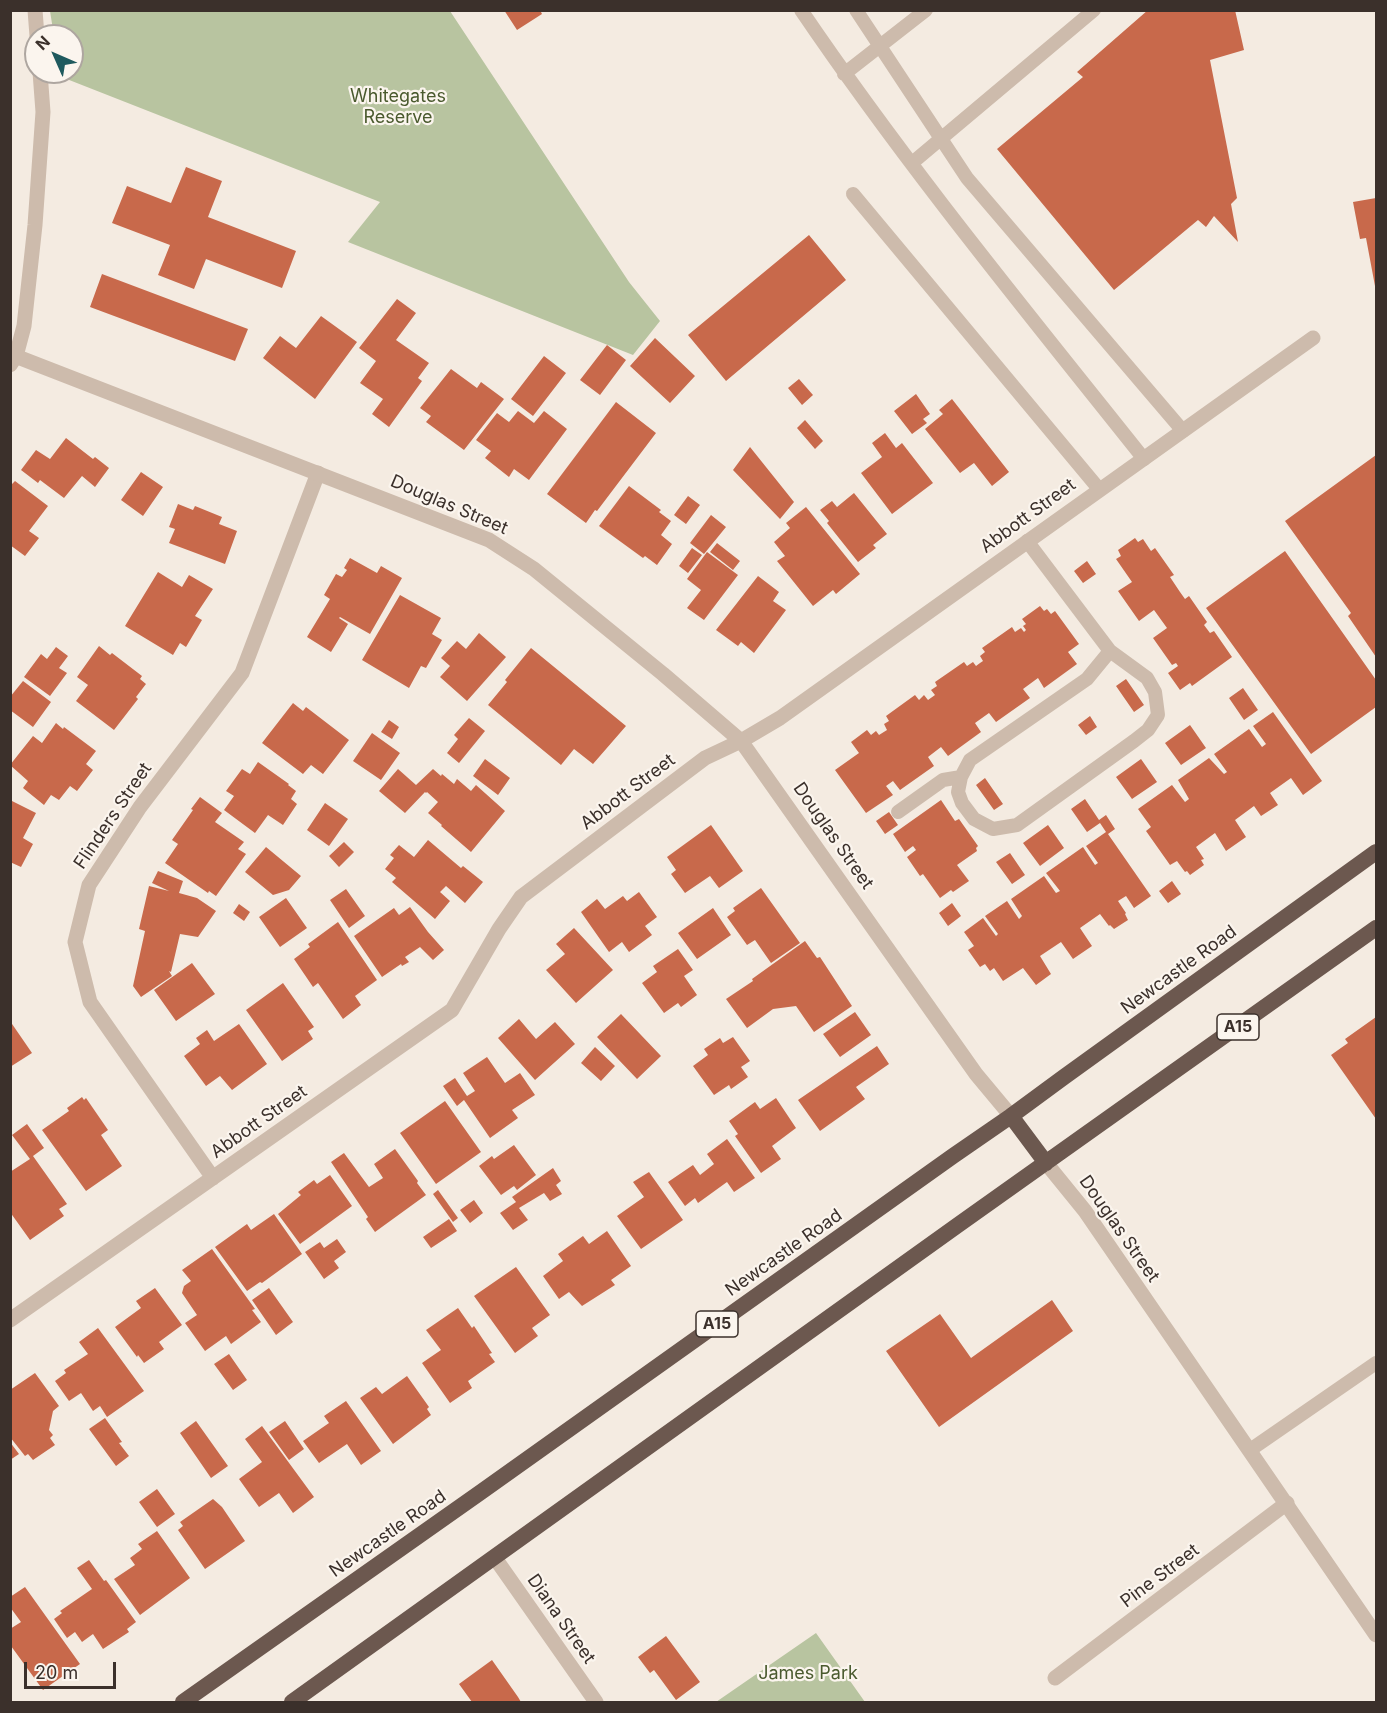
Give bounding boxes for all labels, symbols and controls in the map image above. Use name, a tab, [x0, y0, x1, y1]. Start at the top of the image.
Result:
north arrow	[24, 24, 84, 84]
text: N	[31, 31, 54, 54]
park label: Whitegates Reserve	[350, 86, 446, 128]
street label: Douglas Street	[387, 471, 511, 539]
street label: Abbott Street	[976, 474, 1080, 558]
street label: Abbott Street	[577, 750, 679, 834]
street label: Flinders Street	[69, 759, 157, 873]
street label: Douglas Street	[788, 778, 878, 894]
street label: Newcastle Road	[1117, 921, 1241, 1019]
road number: A15	[1217, 1014, 1259, 1040]
street label: Abbott Street	[207, 1081, 311, 1163]
street label: Douglas Street	[1074, 1171, 1164, 1287]
street label: Newcastle Road	[722, 1205, 846, 1301]
road number: A15	[696, 1311, 738, 1337]
street label: Newcastle Road	[326, 1486, 450, 1582]
street label: Pine Street	[1116, 1539, 1204, 1613]
street label: Diana Street	[522, 1570, 600, 1668]
scale bar	[27, 1650, 118, 1688]
text: 20 m	[35, 1662, 78, 1683]
park label: James Park	[758, 1663, 858, 1685]

